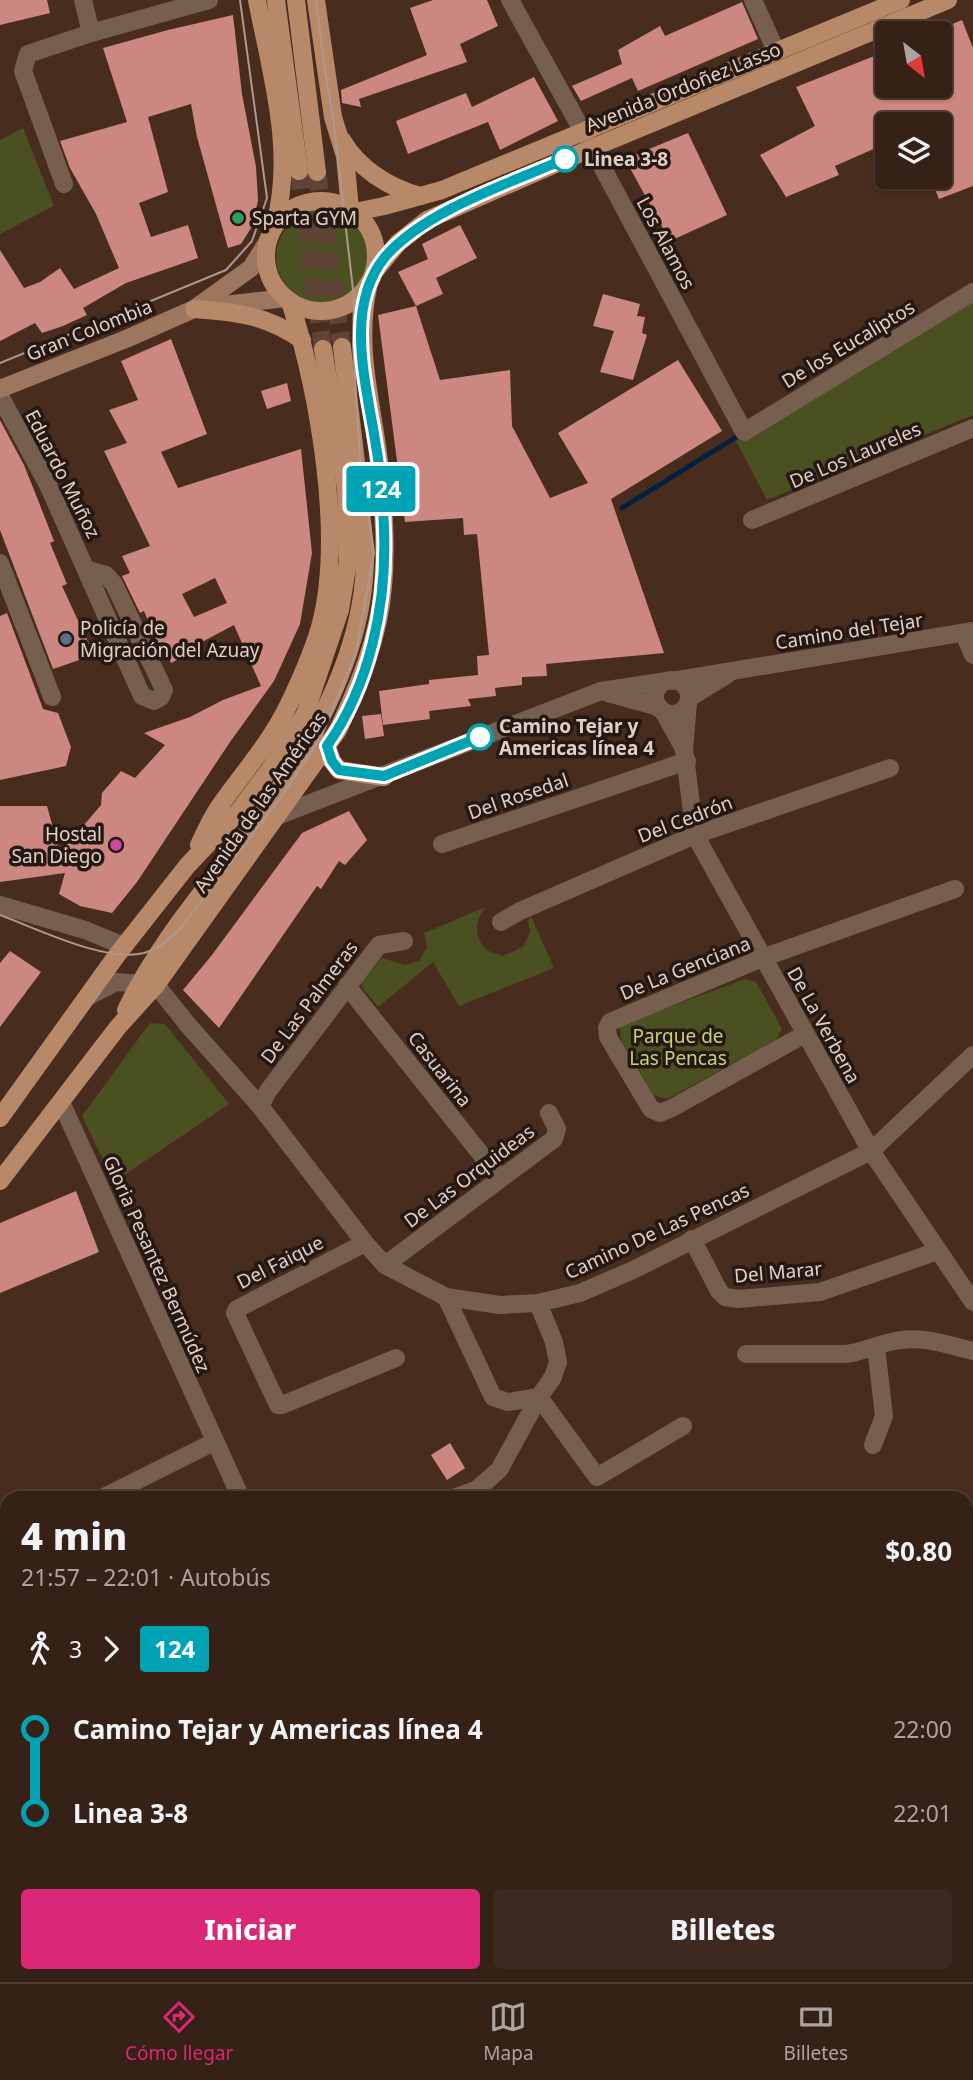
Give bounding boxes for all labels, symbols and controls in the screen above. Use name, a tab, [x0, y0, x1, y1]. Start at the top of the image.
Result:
north arrow	[875, 21, 952, 98]
map controls	[875, 21, 952, 189]
street label: Avenida Ordoñez Lasso	[582, 36, 784, 138]
button: layers	[875, 112, 952, 189]
marker: Linea 3-8	[552, 146, 578, 172]
place label: Linea 3-8	[584, 146, 668, 172]
street label: Los Alamos	[631, 192, 701, 294]
place label: Sparta GYM	[252, 205, 357, 231]
marker: Sparta GYM	[230, 210, 246, 226]
street label: Gran Colombia	[22, 293, 156, 367]
street label: De los Eucaliptos	[777, 294, 919, 394]
street label: Eduardo Muñoz	[19, 405, 107, 543]
street label: De Los Laureles	[785, 416, 925, 494]
line badge: 124	[341, 466, 421, 512]
text: 124	[360, 472, 402, 505]
street label: Camino del Tejar	[773, 606, 925, 656]
place label: Policía de Migración del Azuay	[80, 615, 260, 663]
marker: Policía de Migración del Azuay	[58, 631, 74, 647]
street label: Avenida de las Américas	[188, 706, 332, 898]
place label: Camino Tejar y Americas línea 4	[499, 713, 654, 761]
marker: Camino Tejar y Americas línea 4	[467, 724, 493, 750]
street label: Del Rosedal	[464, 767, 572, 825]
street label: Del Cedrón	[634, 789, 736, 849]
place label: Hostal San Diego	[12, 821, 102, 869]
marker: Hostal San Diego	[108, 837, 124, 853]
street label: De La Genciana	[616, 930, 754, 1006]
street label: De Las Palmeras	[254, 935, 364, 1069]
street label: De La Verbena	[781, 962, 867, 1088]
park label: Parque de Las Pencas	[629, 1023, 727, 1071]
street label: Casuarina	[402, 1026, 478, 1112]
street label: De Las Orquideas	[398, 1118, 540, 1234]
street label: Gloria Pesantez Bermúdez	[97, 1151, 217, 1377]
street label: Camino De Las Pencas	[561, 1177, 753, 1285]
street label: Del Faique	[232, 1229, 328, 1295]
street label: Del Marar	[733, 1255, 823, 1289]
text: 4 min	[21, 1509, 127, 1561]
text: $0.80	[885, 1533, 952, 1569]
text: 21:57 – 22:01 · Autobús	[21, 1561, 271, 1593]
icon: walk	[21, 1630, 59, 1668]
icon: forward	[92, 1630, 130, 1668]
text: 124	[154, 1632, 195, 1665]
text: 3	[69, 1633, 82, 1665]
text: Camino Tejar y Americas línea 4	[73, 1711, 483, 1747]
text: 22:00	[893, 1713, 952, 1745]
text: Linea 3-8	[73, 1795, 188, 1831]
text: 22:01	[893, 1797, 952, 1829]
button: Iniciar	[21, 1889, 480, 1969]
button: Billetes	[494, 1889, 952, 1969]
tab: Cómo llegar	[125, 1998, 233, 2066]
tab: Mapa	[483, 1998, 534, 2066]
tab: Billetes	[784, 1998, 848, 2066]

